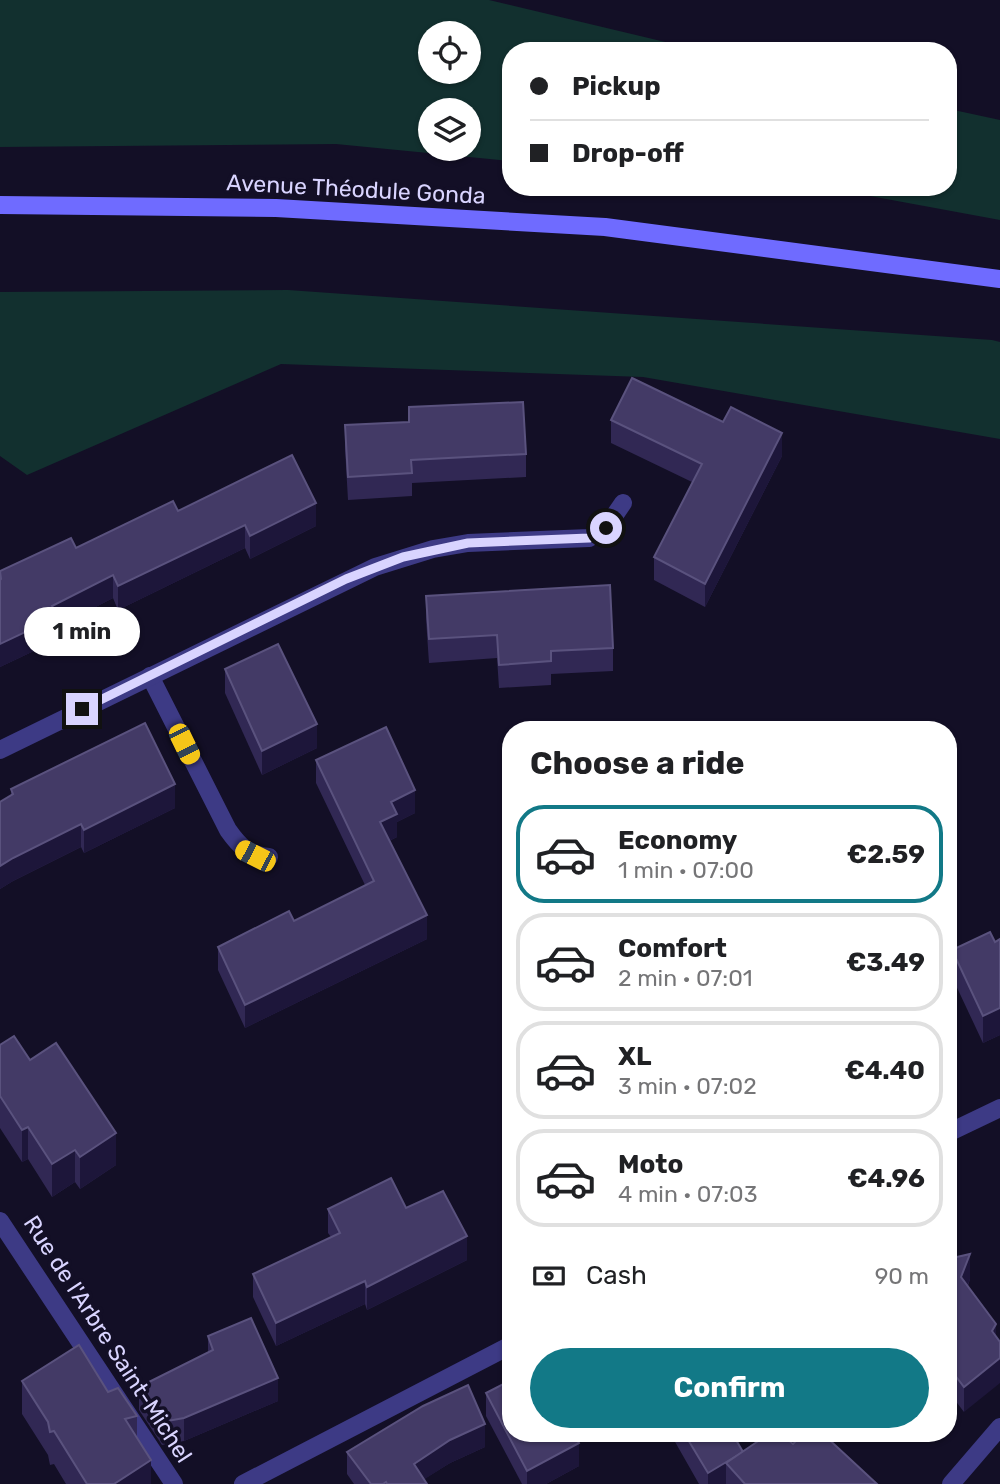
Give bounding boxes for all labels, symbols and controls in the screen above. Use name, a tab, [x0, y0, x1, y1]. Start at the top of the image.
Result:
map controls	[418, 21, 481, 161]
button: locate	[418, 21, 481, 84]
text: Pickup	[572, 71, 661, 102]
button: layers	[418, 98, 481, 161]
text: Drop-off	[572, 138, 684, 169]
street label: Avenue Théodule Gonda	[226, 168, 486, 210]
route start	[590, 512, 622, 544]
callout: 1 min	[24, 608, 140, 656]
text: 1 min	[53, 617, 111, 645]
route end	[66, 693, 98, 725]
car	[166, 721, 203, 767]
text: Choose a ride	[530, 744, 744, 782]
icon: car	[534, 823, 597, 886]
text: Economy	[618, 825, 737, 856]
car	[232, 837, 279, 875]
text: €2.59	[847, 839, 925, 870]
text: 1 min · 07:00	[618, 856, 754, 884]
icon: car	[534, 931, 597, 994]
text: Comfort	[618, 933, 727, 964]
text: €3.49	[846, 947, 925, 978]
text: 2 min · 07:01	[618, 964, 753, 992]
icon: car	[534, 1039, 597, 1102]
text: XL	[618, 1041, 651, 1072]
text: €4.40	[844, 1055, 925, 1086]
text: 3 min · 07:02	[618, 1072, 757, 1100]
icon: car	[534, 1147, 597, 1210]
text: Moto	[618, 1149, 683, 1180]
text: €4.96	[847, 1163, 925, 1194]
text: 4 min · 07:03	[618, 1180, 757, 1208]
street label: Rue de l'Arbre Saint-Michel	[18, 1210, 198, 1468]
icon: cash	[530, 1257, 568, 1295]
text: Cash	[586, 1260, 647, 1291]
text: 90 m	[875, 1262, 929, 1290]
button: Confirm	[530, 1348, 929, 1428]

